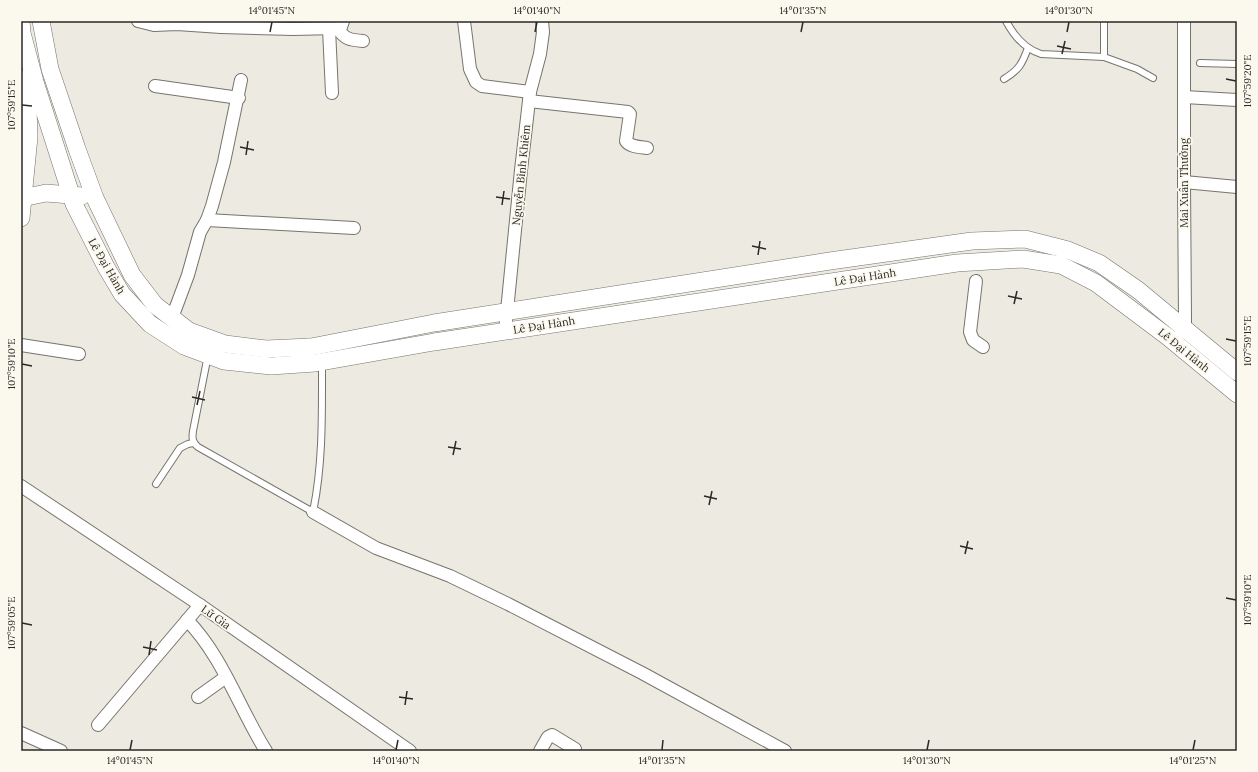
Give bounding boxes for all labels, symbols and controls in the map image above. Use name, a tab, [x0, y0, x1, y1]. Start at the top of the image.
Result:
text: 14°01'45"N	[249, 4, 296, 17]
text: 14°01'40"N	[513, 4, 561, 17]
text: 14°01'35"N	[779, 4, 827, 17]
text: 14°01'30"N	[1045, 4, 1093, 17]
text: 107°59'20"E	[1241, 55, 1254, 107]
text: 107°59'15"E	[5, 80, 18, 130]
street label: Nguyễn Bỉnh Khiêm	[509, 124, 533, 226]
street label: Mai Xuân Thưởng	[1177, 137, 1191, 228]
street label: Lê Đại Hành	[85, 235, 129, 297]
street label: Lê Đại Hành	[833, 265, 897, 289]
street label: Lê Đại Hành	[512, 313, 576, 337]
text: 107°59'15"E	[1241, 316, 1254, 366]
street label: Lê Đại Hành	[1155, 325, 1213, 375]
text: 107°59'10"E	[5, 338, 18, 390]
text: 107°59'10"E	[1241, 574, 1254, 626]
text: 107°59'05"E	[5, 597, 18, 649]
street label: Lữ Gia	[198, 602, 234, 632]
text: 14°01'45"N	[107, 754, 154, 767]
text: 14°01'40"N	[372, 754, 420, 767]
text: 14°01'35"N	[638, 754, 686, 767]
text: 14°01'30"N	[903, 754, 951, 767]
text: 14°01'25"N	[1170, 754, 1217, 767]

